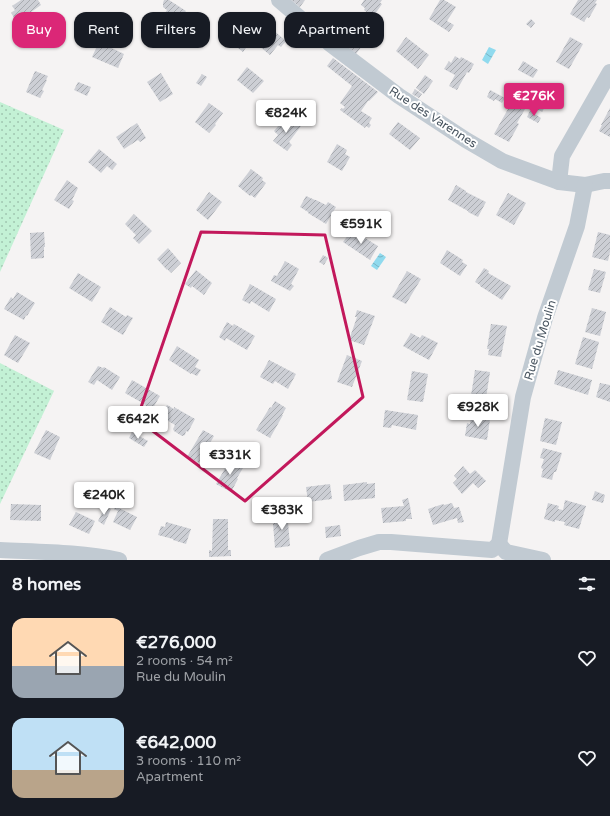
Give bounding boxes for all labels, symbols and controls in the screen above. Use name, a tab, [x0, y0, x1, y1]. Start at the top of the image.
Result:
chip: Buy	[12, 12, 66, 48]
chip: Rent	[74, 12, 133, 48]
chip: Filters	[141, 12, 210, 48]
chip: New	[218, 12, 276, 48]
chip: Apartment	[284, 12, 384, 48]
street label: Rue des Varennes	[387, 83, 480, 151]
pin: €276K	[506, 83, 562, 117]
text: €276K	[513, 88, 555, 104]
pin: €824K	[258, 100, 314, 134]
text: €824K	[265, 105, 307, 121]
pin: €591K	[333, 211, 389, 245]
text: €591K	[340, 216, 382, 232]
street label: Rue du Moulin	[521, 298, 559, 382]
pin: €928K	[450, 394, 506, 428]
text: €928K	[457, 399, 499, 415]
pin: €642K	[110, 406, 166, 440]
text: €642K	[117, 411, 159, 427]
pin: €331K	[202, 442, 258, 476]
text: €331K	[209, 447, 251, 463]
pin: €240K	[76, 482, 132, 516]
text: €240K	[83, 487, 125, 503]
pin: €383K	[254, 497, 310, 531]
text: €383K	[261, 502, 303, 518]
icon: filters	[576, 573, 598, 595]
text: 8 homes	[12, 574, 81, 595]
text: €276,000	[136, 632, 216, 653]
icon: home	[44, 634, 92, 682]
icon: heart	[576, 647, 598, 669]
text: 2 rooms · 54 m²	[136, 653, 233, 669]
text: Rue du Moulin	[136, 669, 226, 685]
text: €642,000	[136, 732, 216, 753]
icon: home	[44, 734, 92, 782]
icon: heart	[576, 747, 598, 769]
text: 3 rooms · 110 m²	[136, 753, 241, 769]
text: Apartment	[136, 769, 203, 785]

